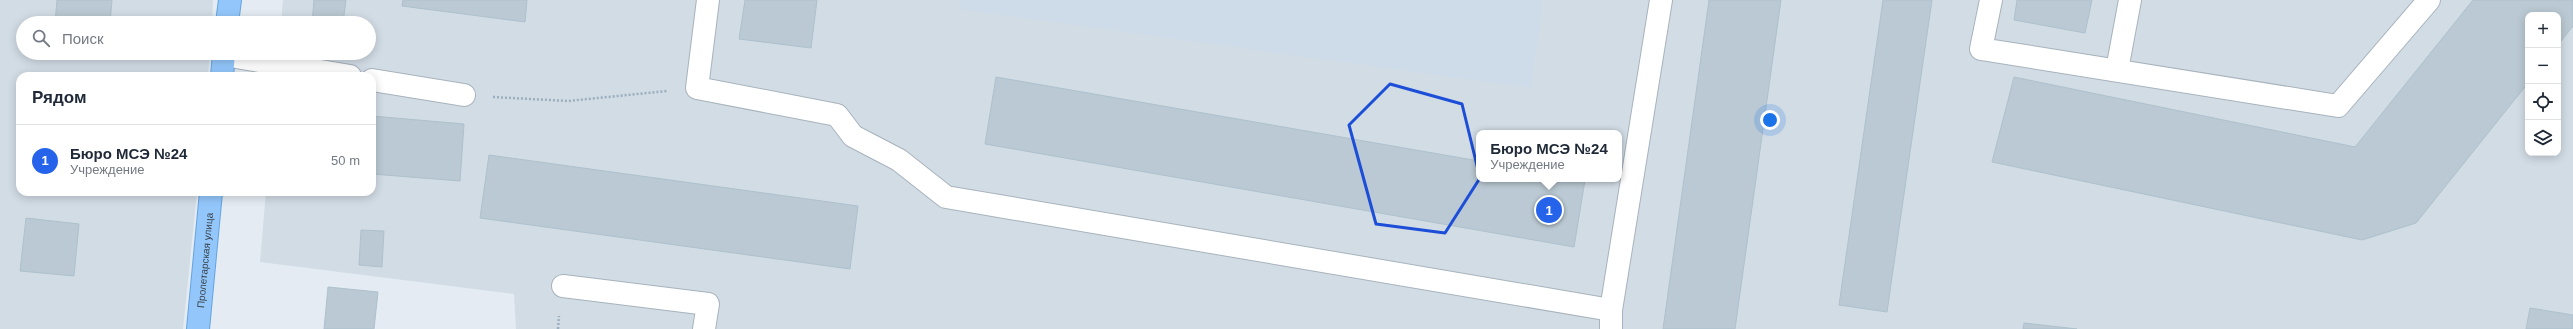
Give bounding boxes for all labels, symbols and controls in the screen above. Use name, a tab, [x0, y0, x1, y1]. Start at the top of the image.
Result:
map controls	[2525, 12, 2561, 156]
button: +	[2525, 12, 2561, 48]
search box	[16, 16, 376, 60]
icon: search	[30, 27, 52, 49]
text: Поиск	[62, 30, 104, 47]
button: −	[2525, 48, 2561, 84]
button: locate	[2525, 84, 2561, 120]
text: Рядом	[32, 88, 87, 107]
your location	[1760, 110, 1780, 130]
button: layers	[2525, 120, 2561, 156]
popup	[1476, 130, 1622, 182]
text: Бюро МСЭ №24	[1490, 140, 1608, 157]
text: Бюро МСЭ №24	[70, 145, 187, 162]
text: 1	[41, 153, 49, 168]
text: 50 m	[331, 153, 360, 168]
text: Учреждение	[1490, 157, 1565, 172]
text: Учреждение	[70, 162, 145, 177]
pin: 1	[1536, 195, 1562, 225]
street label: Пролетарская улица	[195, 212, 215, 308]

